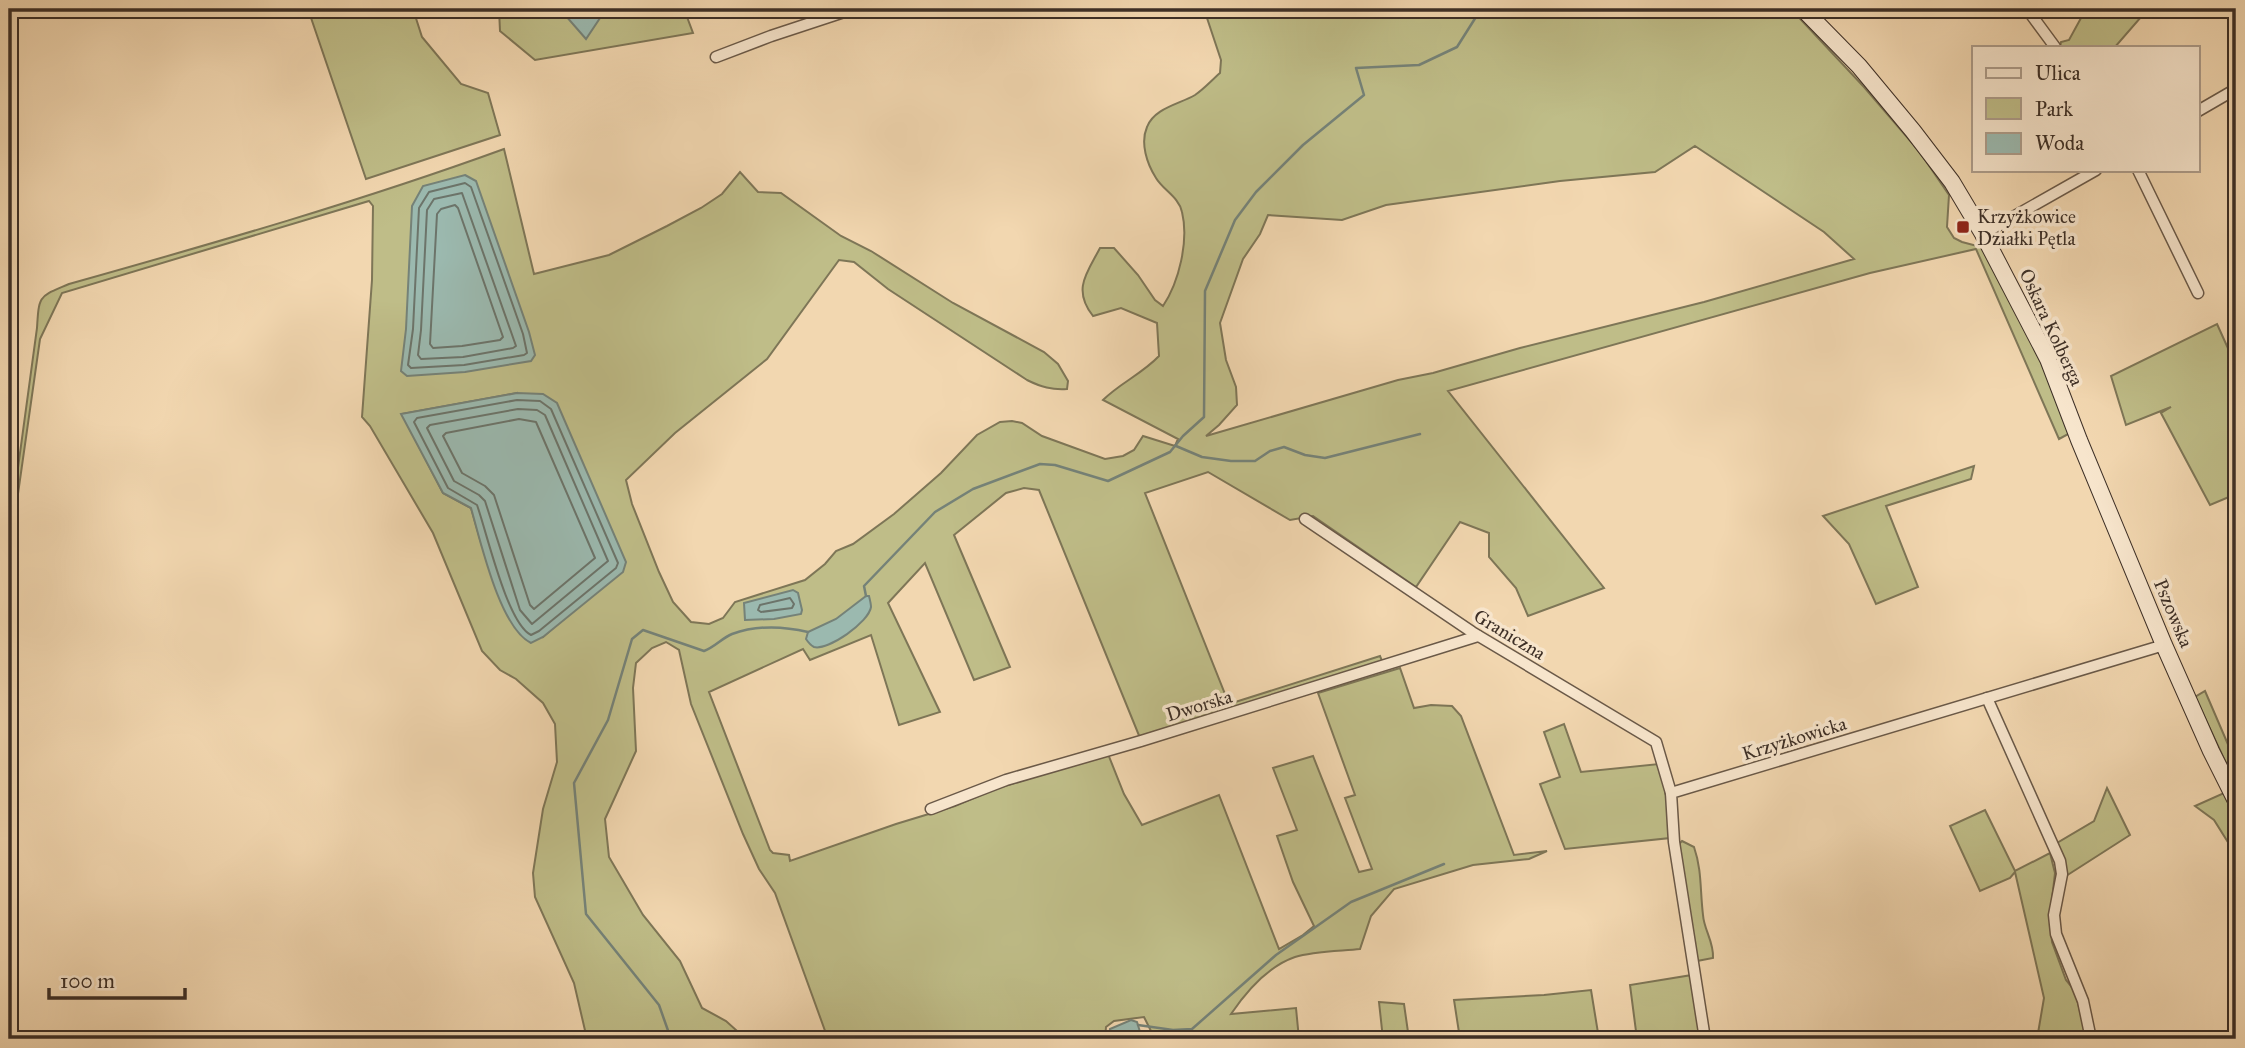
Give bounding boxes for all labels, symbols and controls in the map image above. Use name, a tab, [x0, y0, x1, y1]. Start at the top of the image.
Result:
legend	[1972, 46, 2200, 172]
text: Ulica	[2035, 60, 2081, 86]
text: Park	[2035, 96, 2073, 122]
text: Woda	[2035, 130, 2084, 156]
place label: Krzyżkowice Działki Pętla	[1977, 205, 2076, 250]
marker: Krzyżkowice Działki Pętla	[1955, 219, 1971, 235]
street label: Oskara Kolberga	[2013, 265, 2089, 391]
street label: Pszowska	[2149, 575, 2199, 652]
street label: Graniczna	[1470, 604, 1551, 665]
street label: Dworska	[1163, 684, 1236, 726]
street label: Krzyżkowicka	[1739, 711, 1850, 765]
scale bar	[49, 957, 186, 1001]
text: 100 m	[60, 968, 115, 994]

